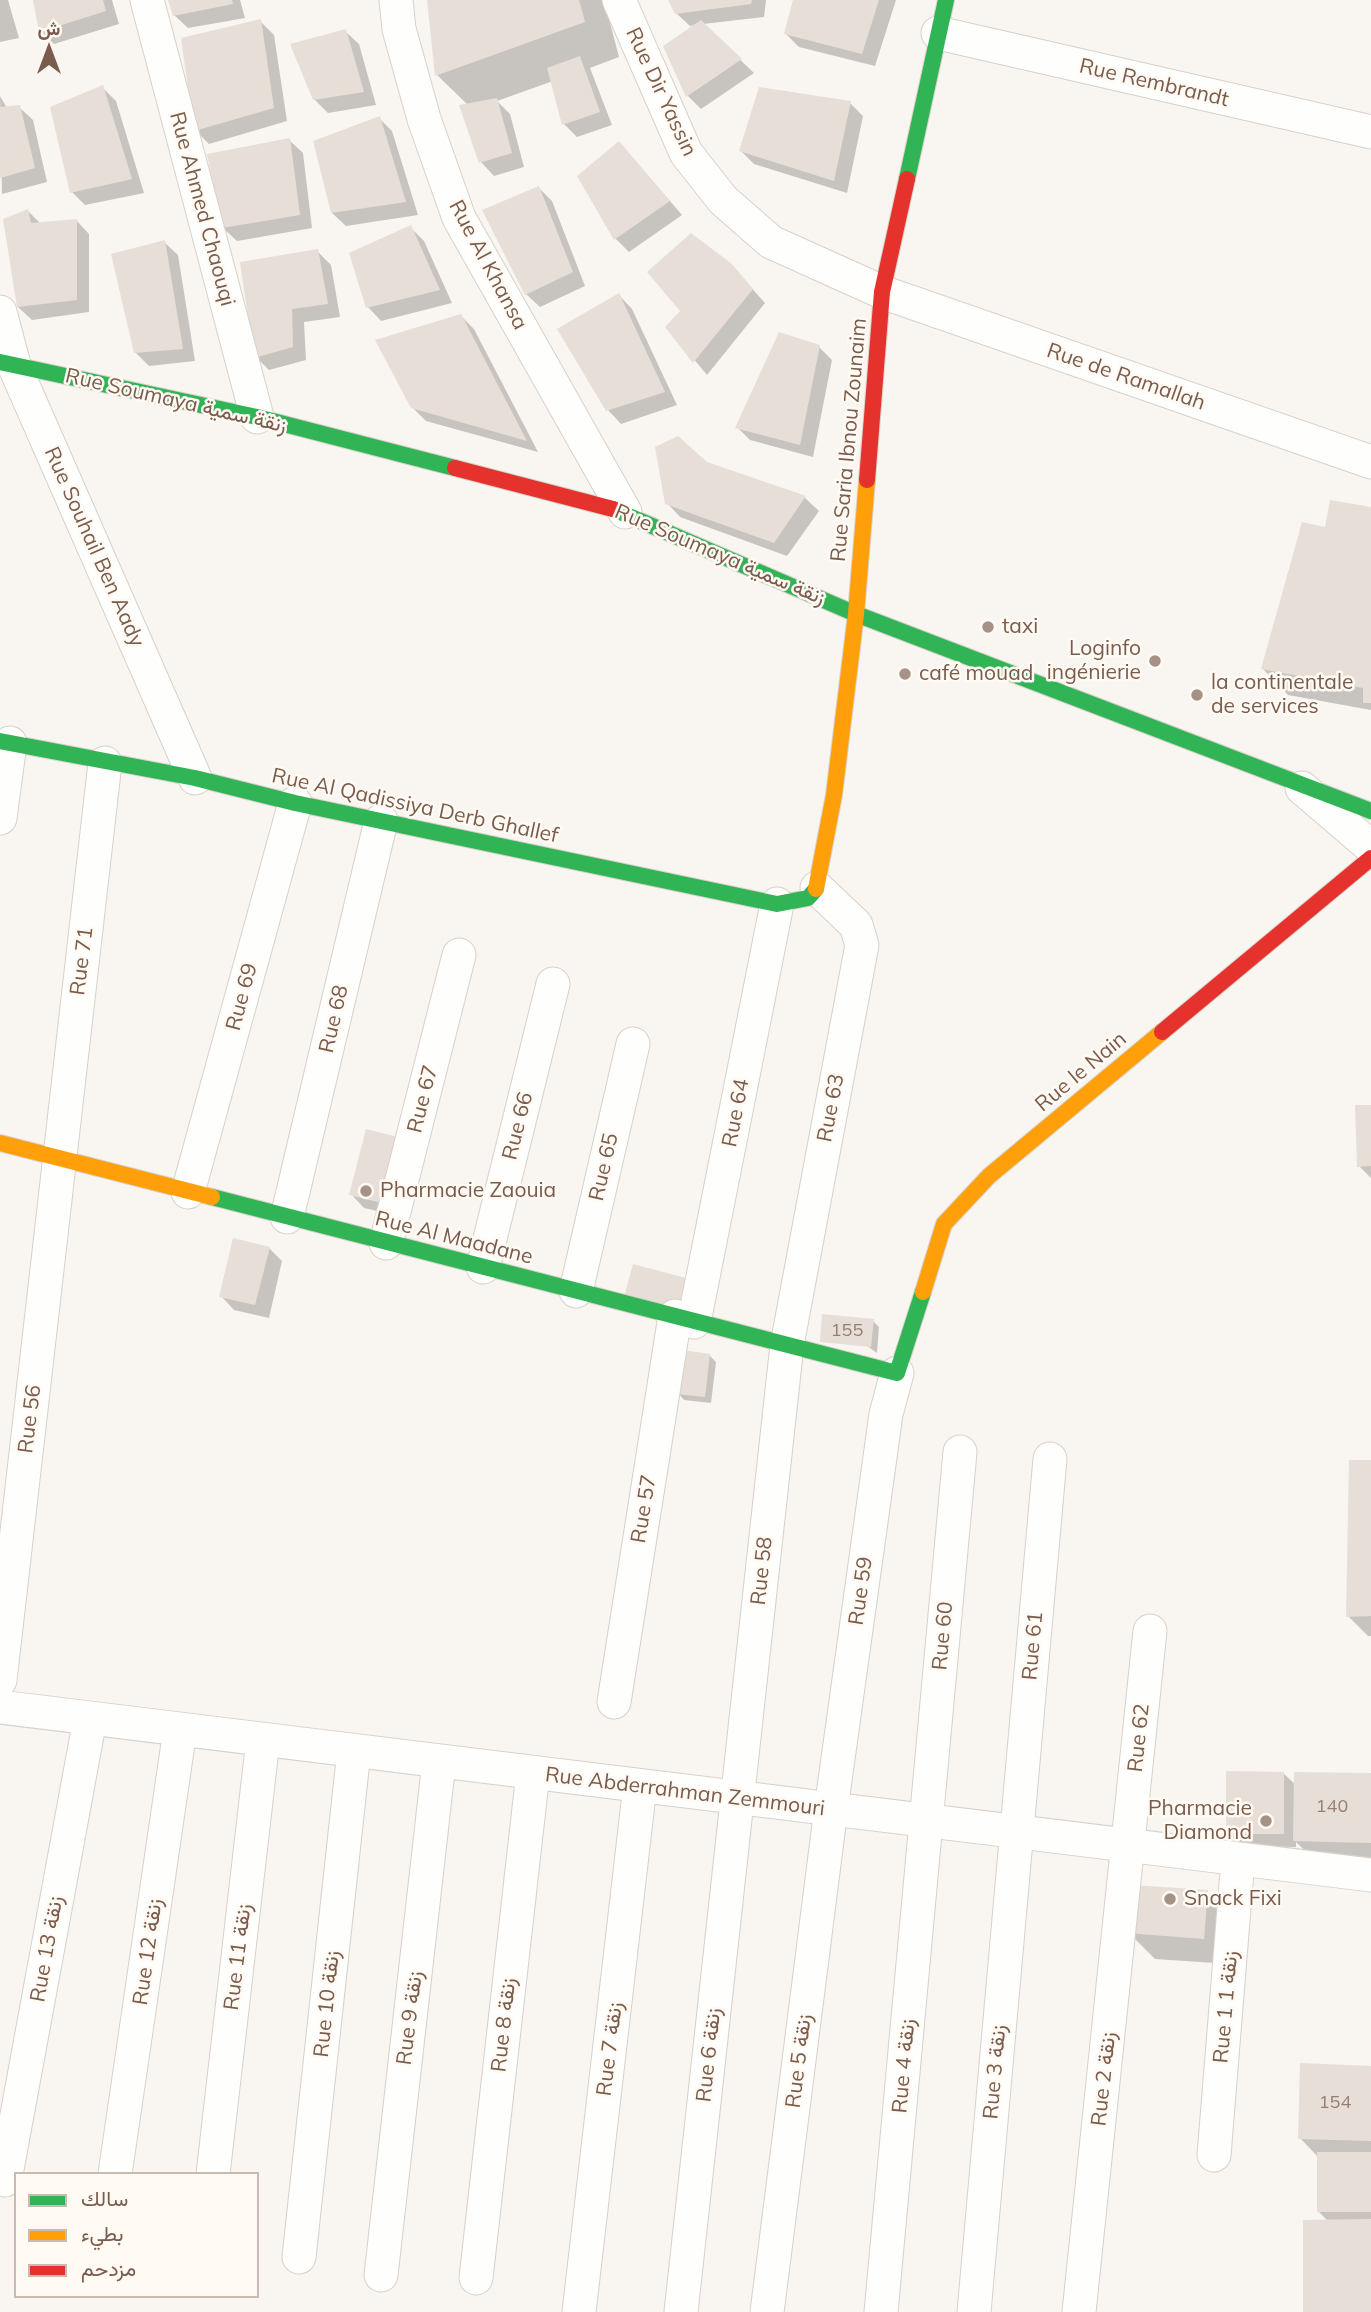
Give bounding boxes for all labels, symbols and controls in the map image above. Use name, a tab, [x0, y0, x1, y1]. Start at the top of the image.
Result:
north arrow	[14, 14, 84, 84]
text: ش	[38, 16, 60, 40]
street label: Rue Dir Yassin	[620, 24, 702, 160]
street label: Rue Rembrandt	[1077, 54, 1231, 112]
street label: Rue Ahmed Chaouqi	[164, 109, 240, 309]
street label: Rue Al Khansa	[443, 196, 533, 334]
street label: Rue Saria Ibnou Zounaim	[826, 317, 872, 563]
street label: Rue de Ramallah	[1043, 338, 1209, 416]
street label: Rue Soumaya زنقة سمية	[63, 363, 289, 439]
street label: Rue Souhail Ben Aady	[38, 443, 150, 651]
street label: Rue Soumaya زنقة سمية	[611, 499, 829, 611]
place label: taxi	[1002, 614, 1038, 640]
marker: taxi	[980, 619, 996, 635]
place label: Loginfo ingénierie	[1047, 636, 1141, 686]
marker: Loginfo ingénierie	[1147, 653, 1163, 669]
place label: café mouad	[919, 661, 1033, 687]
marker: café mouad	[897, 666, 913, 682]
place label: la continentale de services	[1211, 670, 1353, 720]
marker: la continentale de services	[1189, 687, 1205, 703]
street label: Rue Al Qadissiya Derb Ghallef	[269, 763, 561, 849]
street label: Rue 71	[65, 925, 99, 997]
street label: Rue 69	[221, 961, 263, 1033]
street label: Rue 68	[314, 983, 354, 1055]
street label: Rue le Nain	[1030, 1027, 1132, 1117]
street label: Rue 67	[402, 1063, 444, 1135]
street label: Rue 63	[812, 1072, 850, 1144]
street label: Rue 64	[717, 1077, 755, 1149]
street label: Rue 66	[497, 1090, 539, 1162]
street label: Rue 65	[584, 1131, 624, 1203]
place label: Pharmacie Zaouia	[380, 1178, 556, 1204]
marker: Pharmacie Zaouia	[358, 1183, 374, 1199]
street label: Rue Al Maadane	[373, 1206, 535, 1270]
house number: 155	[831, 1320, 863, 1342]
street label: Rue 56	[13, 1383, 47, 1455]
street label: Rue 57	[626, 1473, 662, 1545]
street label: Rue 58	[746, 1535, 778, 1607]
street label: Rue 59	[844, 1555, 878, 1627]
street label: Rue 60	[927, 1601, 959, 1671]
street label: Rue 61	[1017, 1611, 1049, 1681]
street label: Rue 62	[1123, 1702, 1155, 1774]
street label: Rue Abderrahman Zemmouri	[544, 1762, 826, 1822]
place label: Pharmacie Diamond	[1148, 1796, 1252, 1846]
house number: 140	[1316, 1796, 1348, 1818]
marker: Pharmacie Diamond	[1258, 1813, 1274, 1829]
place label: Snack Fixi	[1184, 1886, 1282, 1912]
marker: Snack Fixi	[1162, 1891, 1178, 1907]
street label: Rue 13 زنقة	[25, 1894, 69, 2004]
street label: Rue 12 زنقة	[128, 1897, 168, 2007]
street label: Rue 11 زنقة	[219, 1902, 257, 2012]
street label: Rue 10 زنقة	[309, 1949, 345, 2059]
street label: Rue 1 زنقة 1	[1209, 1950, 1243, 2064]
street label: Rue 9 زنقة	[392, 1969, 428, 2067]
street label: Rue 8 زنقة	[487, 1977, 521, 2073]
street label: Rue 7 زنقة	[592, 2000, 628, 2098]
street label: Rue 6 زنقة	[692, 2007, 726, 2103]
street label: Rue 5 زنقة	[781, 2012, 817, 2110]
street label: Rue 4 زنقة	[887, 2018, 921, 2114]
street label: Rue 3 زنقة	[978, 2024, 1012, 2120]
street label: Rue 2 زنقة	[1087, 2031, 1121, 2127]
house number: 154	[1319, 2092, 1351, 2114]
legend	[14, 2172, 259, 2298]
text: سالك	[81, 2185, 128, 2211]
text: بطيء	[81, 2220, 124, 2246]
text: مزدحم	[81, 2255, 136, 2281]

